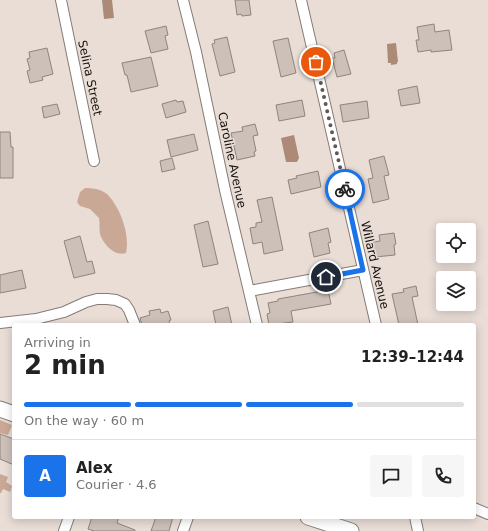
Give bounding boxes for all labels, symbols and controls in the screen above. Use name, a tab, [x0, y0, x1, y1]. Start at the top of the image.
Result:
street label: Selina Street	[75, 39, 105, 117]
pin	[299, 45, 333, 79]
icon: bag	[305, 51, 327, 73]
street label: Caroline Avenue	[215, 111, 249, 209]
courier	[325, 169, 365, 209]
icon: bike	[334, 178, 356, 200]
street label: Willard Avenue	[358, 220, 392, 310]
map controls	[436, 223, 476, 311]
button: locate	[436, 223, 476, 263]
pin	[309, 260, 343, 294]
icon: home	[315, 266, 337, 288]
button: layers	[436, 271, 476, 311]
text: Arriving in	[24, 335, 91, 350]
text: 12:39–12:44	[361, 348, 464, 366]
text: 2 min	[24, 350, 106, 380]
text: On the way · 60 m	[24, 413, 144, 428]
button: chat	[370, 455, 412, 497]
button: phone	[422, 455, 464, 497]
text: Alex	[76, 459, 113, 477]
text: A	[39, 467, 51, 485]
text: Courier · 4.6	[76, 477, 157, 492]

